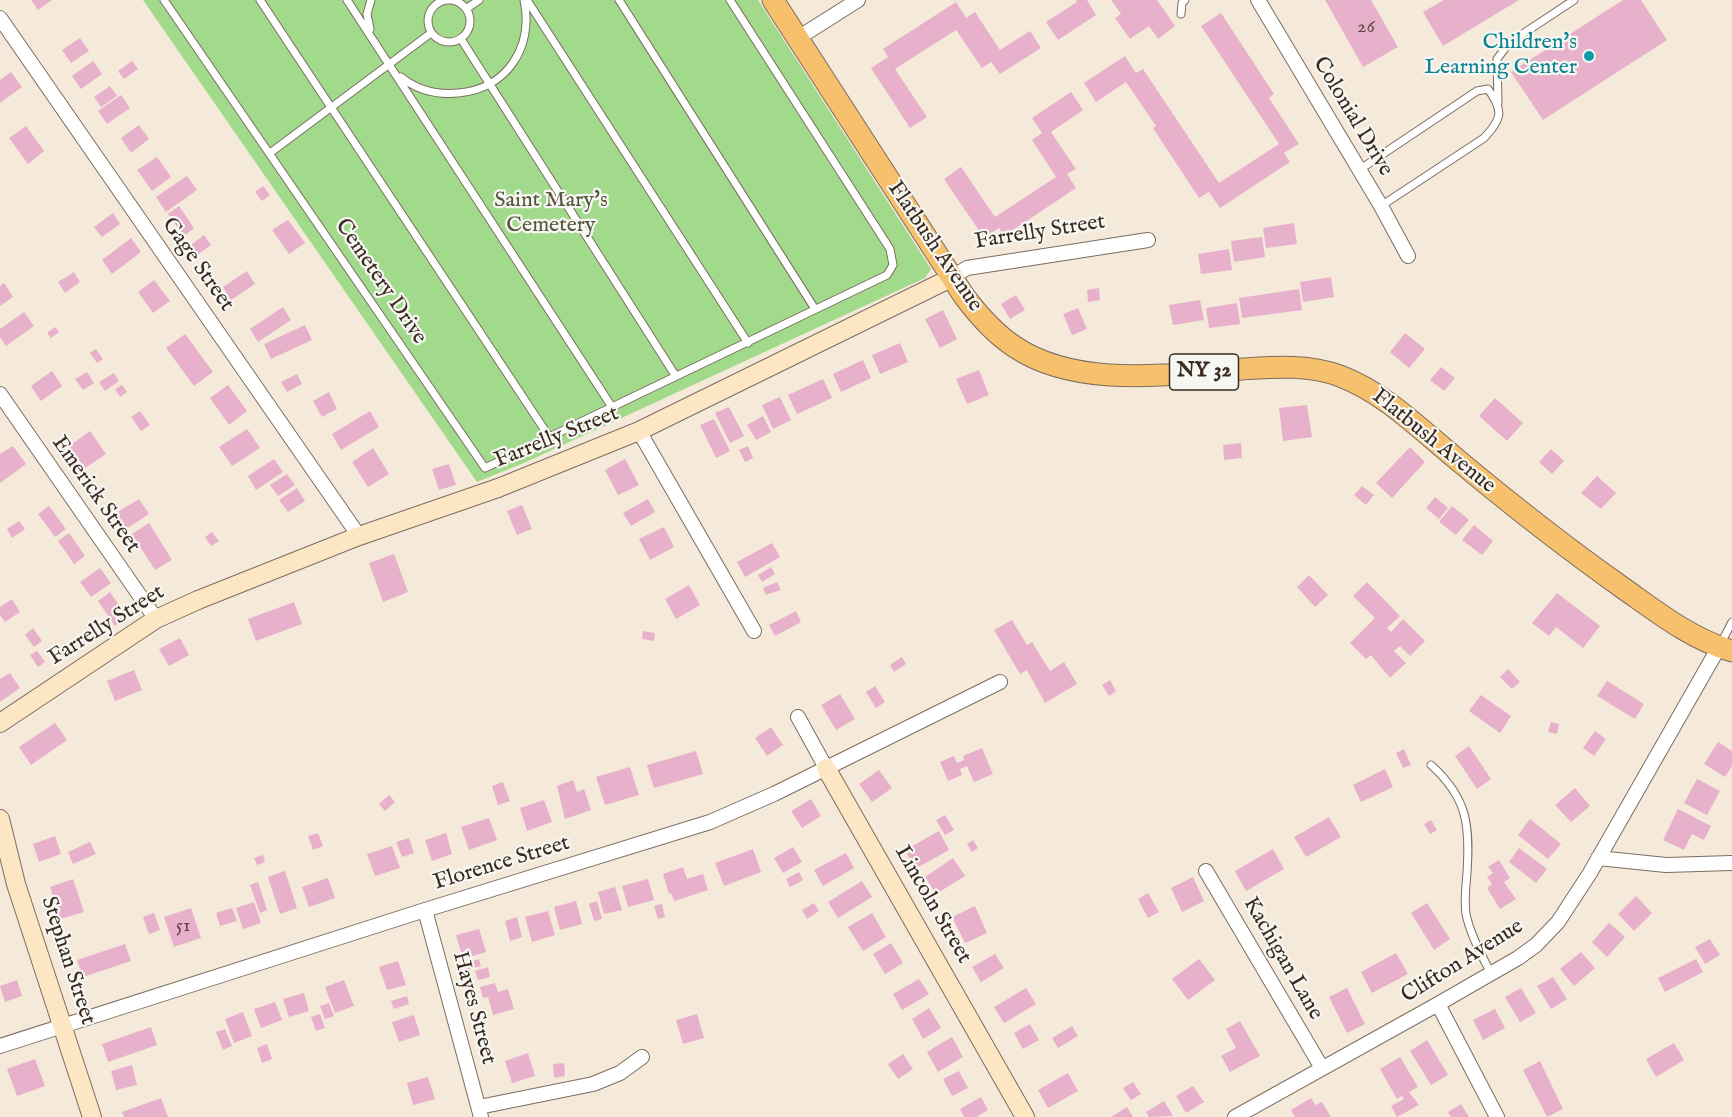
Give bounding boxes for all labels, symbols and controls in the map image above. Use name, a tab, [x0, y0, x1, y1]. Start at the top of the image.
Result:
house number: 26	[1357, 16, 1375, 40]
place label: Children's Learning Center	[1424, 30, 1577, 82]
marker: Children's Learning Center	[1582, 49, 1596, 63]
street label: Colonial Drive	[1306, 53, 1398, 181]
street label: Flatbush Avenue	[881, 177, 987, 317]
park label: Saint Mary's Cemetery	[494, 188, 608, 240]
street label: Farrelly Street	[973, 210, 1107, 256]
street label: Gage Street	[155, 213, 239, 317]
street label: Cemetery Drive	[328, 214, 432, 350]
road number: NY 32	[1170, 354, 1238, 390]
street label: Flatbush Avenue	[1366, 384, 1500, 500]
street label: Farrelly Street	[491, 401, 623, 475]
street label: Emerick Street	[45, 431, 145, 559]
street label: Farrelly Street	[44, 580, 170, 672]
street label: Florence Street	[431, 831, 573, 897]
street label: Lincoln Street	[888, 841, 976, 969]
street label: Kachigan Lane	[1236, 893, 1328, 1025]
street label: Stephan Street	[34, 894, 100, 1028]
street label: Clifton Avenue	[1397, 914, 1529, 1010]
house number: 51	[176, 915, 190, 939]
street label: Hayes Street	[445, 949, 501, 1067]

